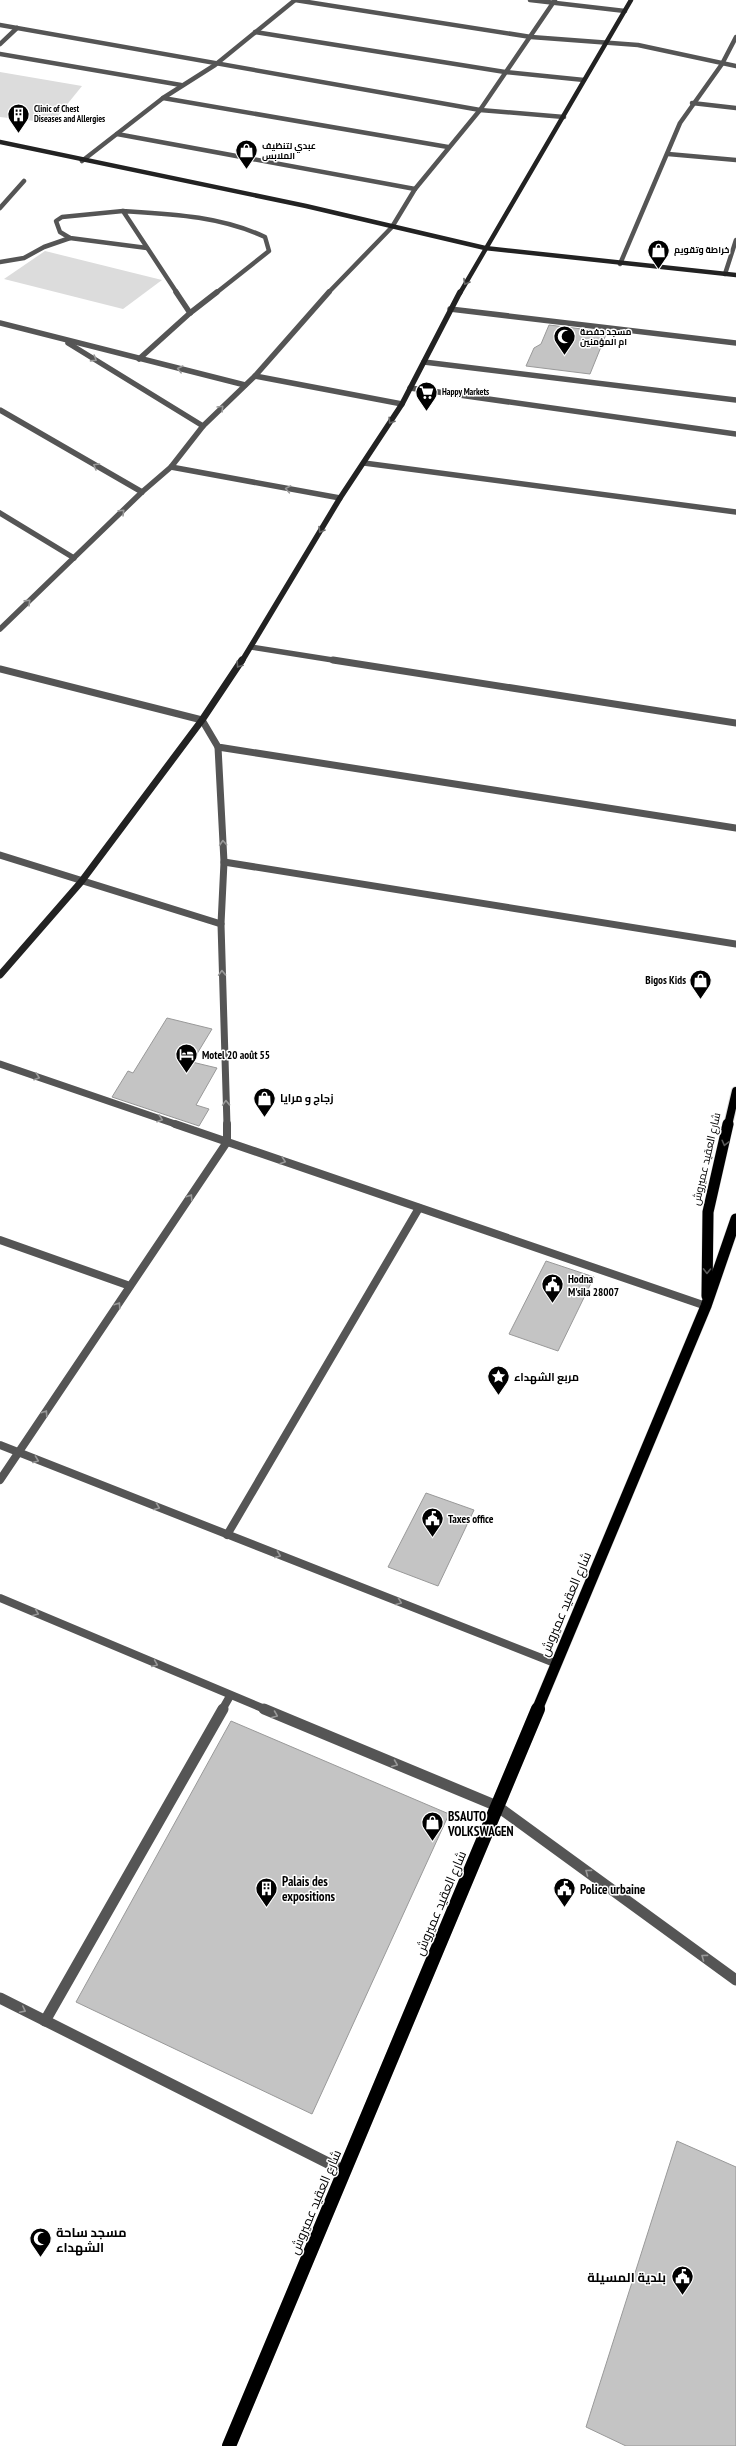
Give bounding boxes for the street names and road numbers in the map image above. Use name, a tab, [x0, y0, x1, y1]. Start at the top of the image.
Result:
street label: شارع العقيد عميروش	[689, 1111, 724, 1207]
street label: شارع العقيد عميروش	[536, 1549, 595, 1659]
street label: شارع العقيد عميروش	[411, 1848, 470, 1958]
street label: شارع العقيد عميروش	[286, 2147, 345, 2257]

